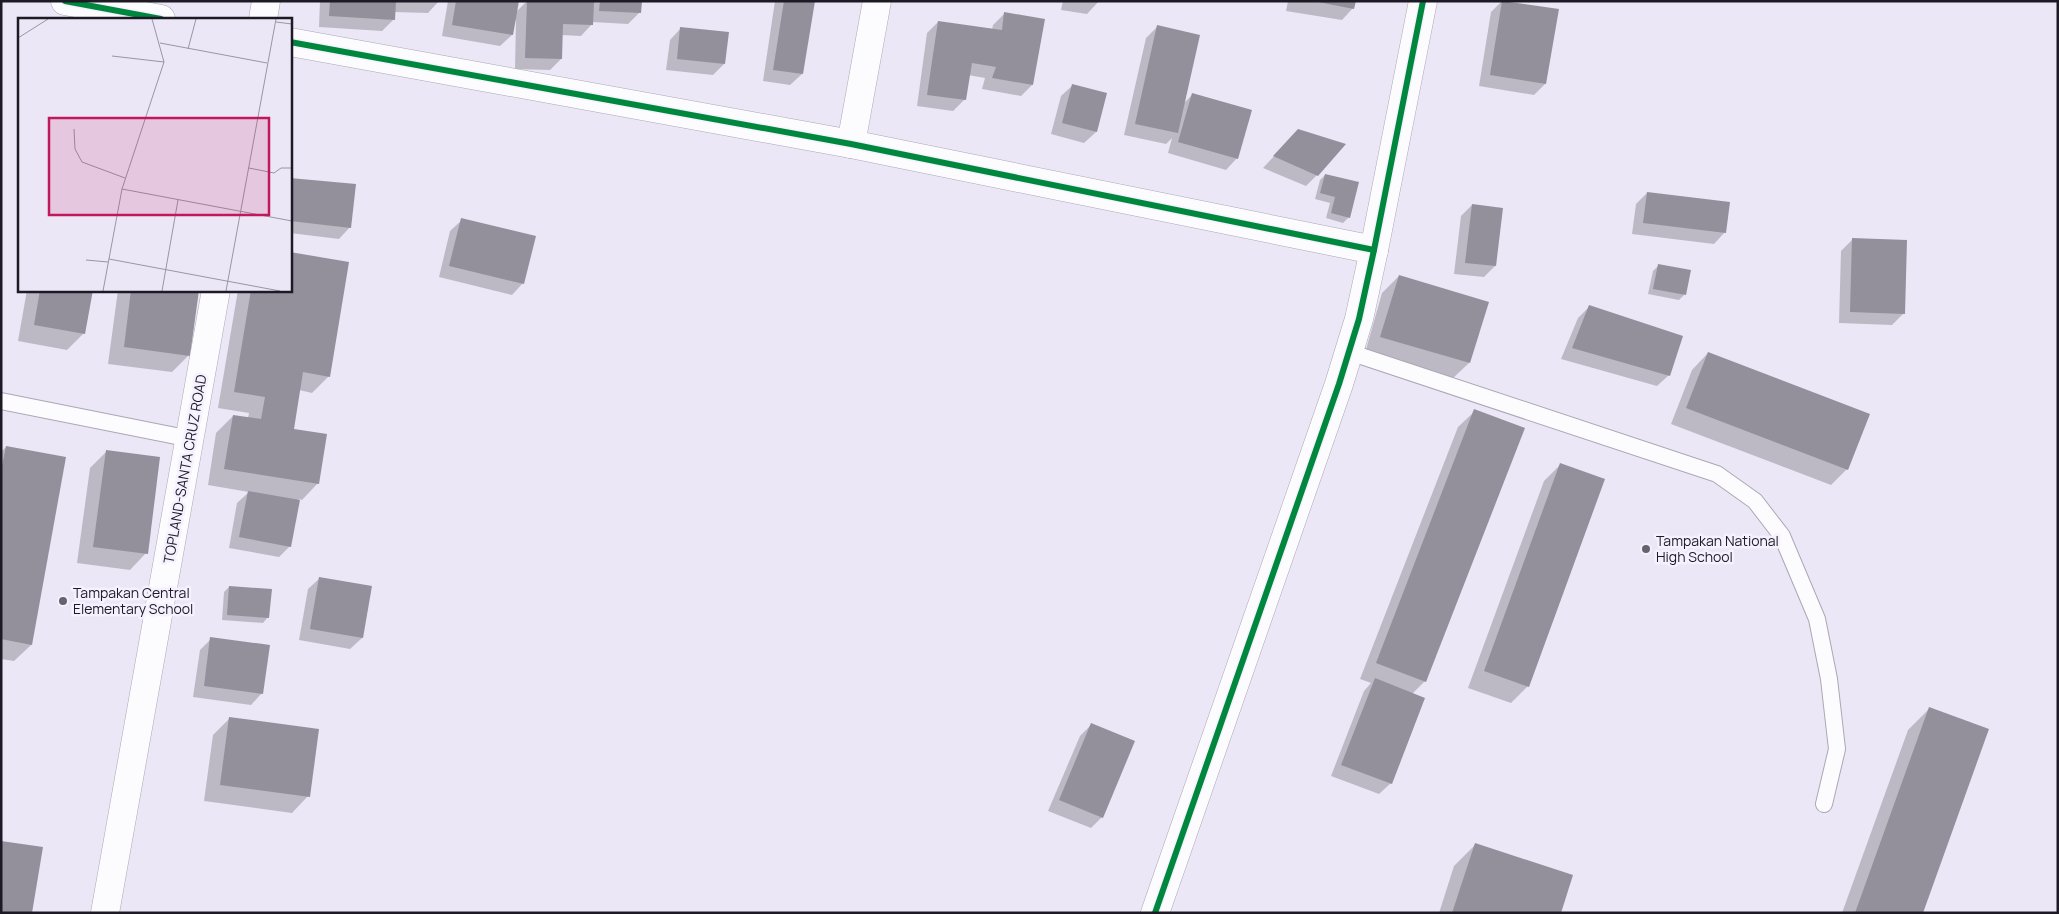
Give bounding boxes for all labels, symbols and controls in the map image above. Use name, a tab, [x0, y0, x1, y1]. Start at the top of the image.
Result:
inset map	[18, 18, 291, 291]
street label: TOPLAND-SANTA CRUZ ROAD	[159, 373, 211, 565]
place label: Tampakan National High School	[1656, 531, 1779, 566]
marker: Tampakan National High School	[1640, 543, 1652, 555]
place label: Tampakan Central Elementary School	[73, 583, 193, 618]
marker: Tampakan Central Elementary School	[57, 595, 69, 607]

